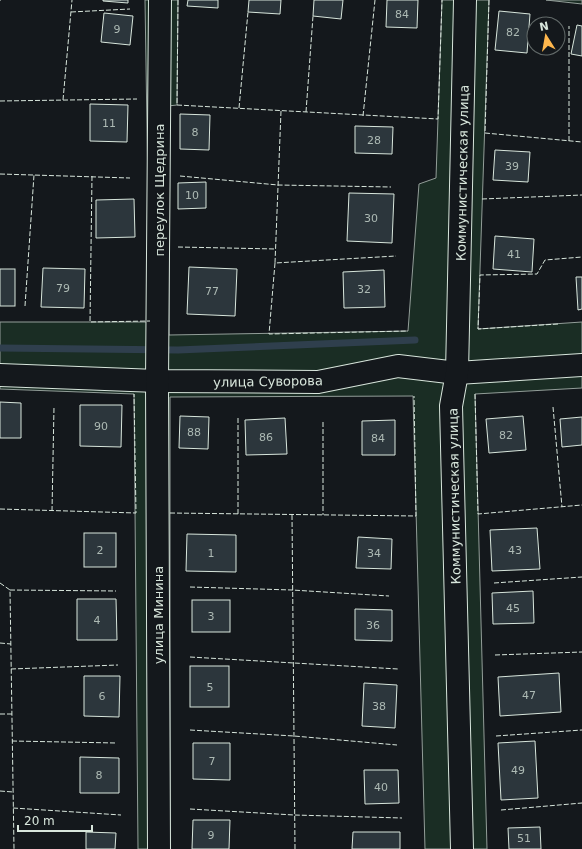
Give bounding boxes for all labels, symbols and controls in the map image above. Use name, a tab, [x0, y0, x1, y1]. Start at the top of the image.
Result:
house number: 84	[395, 8, 409, 21]
north arrow	[526, 16, 566, 56]
text: N	[538, 19, 550, 34]
house number: 9	[114, 23, 121, 36]
house number: 82	[506, 26, 520, 39]
street label: Коммунистическая улица	[453, 85, 472, 261]
house number: 11	[102, 117, 116, 130]
street label: переулок Щедрина	[152, 123, 167, 257]
house number: 8	[192, 126, 199, 139]
house number: 28	[367, 134, 381, 147]
house number: 39	[505, 160, 519, 173]
house number: 10	[185, 189, 199, 202]
house number: 30	[364, 212, 378, 225]
house number: 41	[507, 248, 521, 261]
house number: 79	[56, 282, 70, 295]
house number: 32	[357, 283, 371, 296]
house number: 77	[205, 285, 219, 298]
street label: улица Суворова	[213, 373, 323, 390]
street label: Коммунистическая улица	[445, 408, 464, 584]
house number: 90	[94, 420, 108, 433]
house number: 88	[187, 426, 201, 439]
house number: 82	[499, 429, 513, 442]
house number: 86	[259, 431, 273, 444]
house number: 84	[371, 432, 385, 445]
house number: 2	[97, 544, 104, 557]
house number: 43	[508, 544, 522, 557]
house number: 1	[208, 547, 215, 560]
house number: 34	[367, 547, 381, 560]
street label: улица Минина	[151, 566, 166, 664]
house number: 45	[506, 602, 520, 615]
house number: 3	[208, 610, 215, 623]
house number: 4	[94, 614, 101, 627]
house number: 36	[366, 619, 380, 632]
house number: 5	[207, 681, 214, 694]
house number: 47	[522, 689, 536, 702]
house number: 6	[99, 690, 106, 703]
house number: 38	[372, 700, 386, 713]
house number: 7	[209, 755, 216, 768]
house number: 49	[511, 764, 525, 777]
house number: 8	[96, 769, 103, 782]
house number: 40	[374, 781, 388, 794]
scale bar	[18, 807, 92, 833]
text: 20 m	[24, 814, 55, 828]
house number: 9	[208, 829, 215, 842]
house number: 51	[517, 832, 531, 845]

